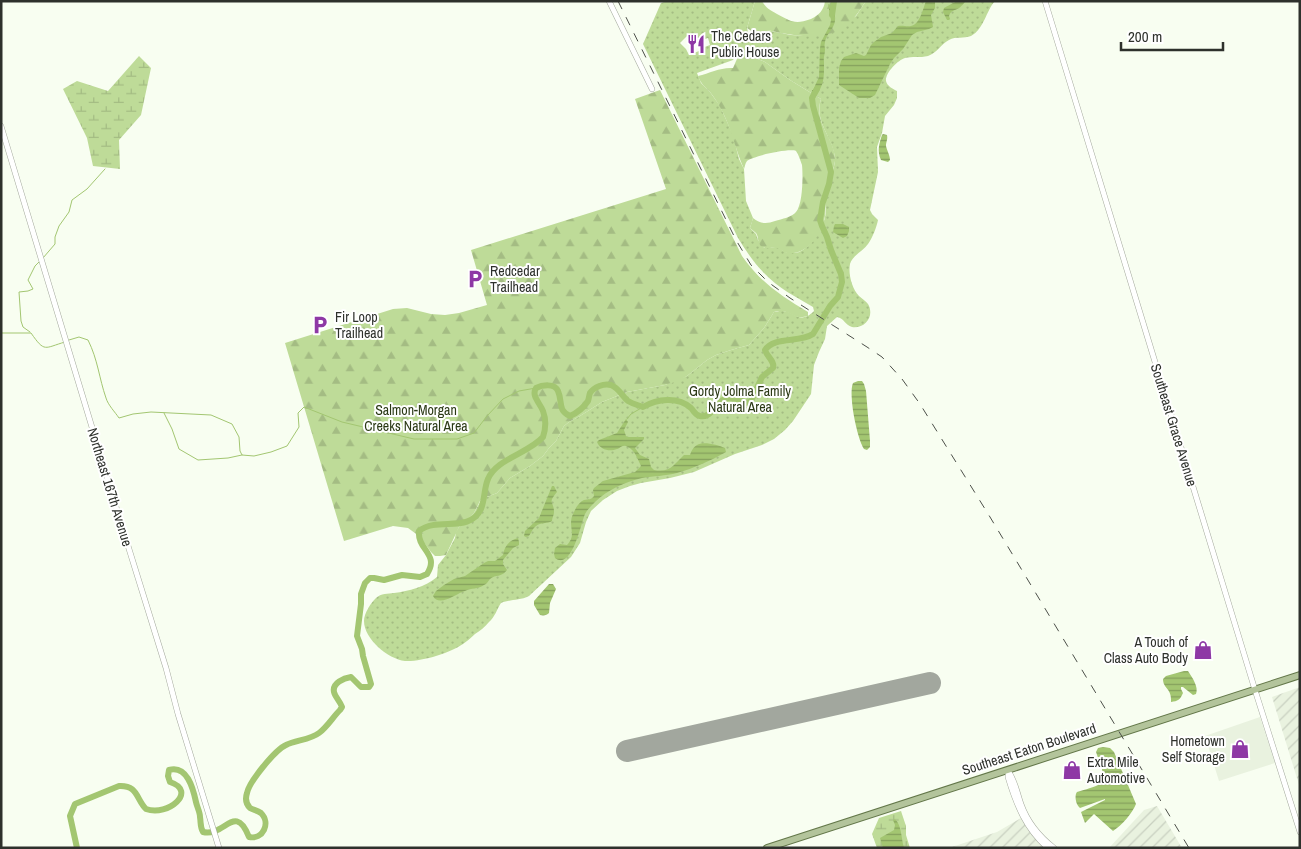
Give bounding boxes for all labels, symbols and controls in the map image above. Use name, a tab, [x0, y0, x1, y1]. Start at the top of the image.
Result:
scale bar	[1121, 20, 1224, 52]
text: 200 m	[1128, 26, 1162, 47]
place label: The Cedars Public House	[711, 27, 779, 61]
restaurant icon: The Cedars Public House	[685, 33, 707, 55]
place label: Redcedar Trailhead	[490, 262, 540, 296]
parking icon: Redcedar Trailhead	[464, 268, 486, 290]
place label: Fir Loop Trailhead	[335, 308, 383, 342]
parking icon: Fir Loop Trailhead	[309, 314, 331, 336]
street label: Southeast Grace Avenue	[1147, 361, 1201, 489]
park label: Gordy Jolma Family Natural Area	[689, 382, 791, 416]
park label: Salmon-Morgan Creeks Natural Area	[364, 401, 468, 435]
street label: Northeast 167th Avenue	[83, 426, 137, 548]
place label: A Touch of Class Auto Body	[1104, 633, 1189, 667]
shop icon: A Touch of Class Auto Body	[1192, 639, 1214, 661]
street label: Southeast Eaton Boulevard	[960, 719, 1098, 779]
place label: Hometown Self Storage	[1162, 732, 1225, 766]
shop icon: Hometown Self Storage	[1229, 738, 1251, 760]
place label: Extra Mile Automotive	[1086, 753, 1145, 787]
shop icon: Extra Mile Automotive	[1061, 759, 1083, 781]

